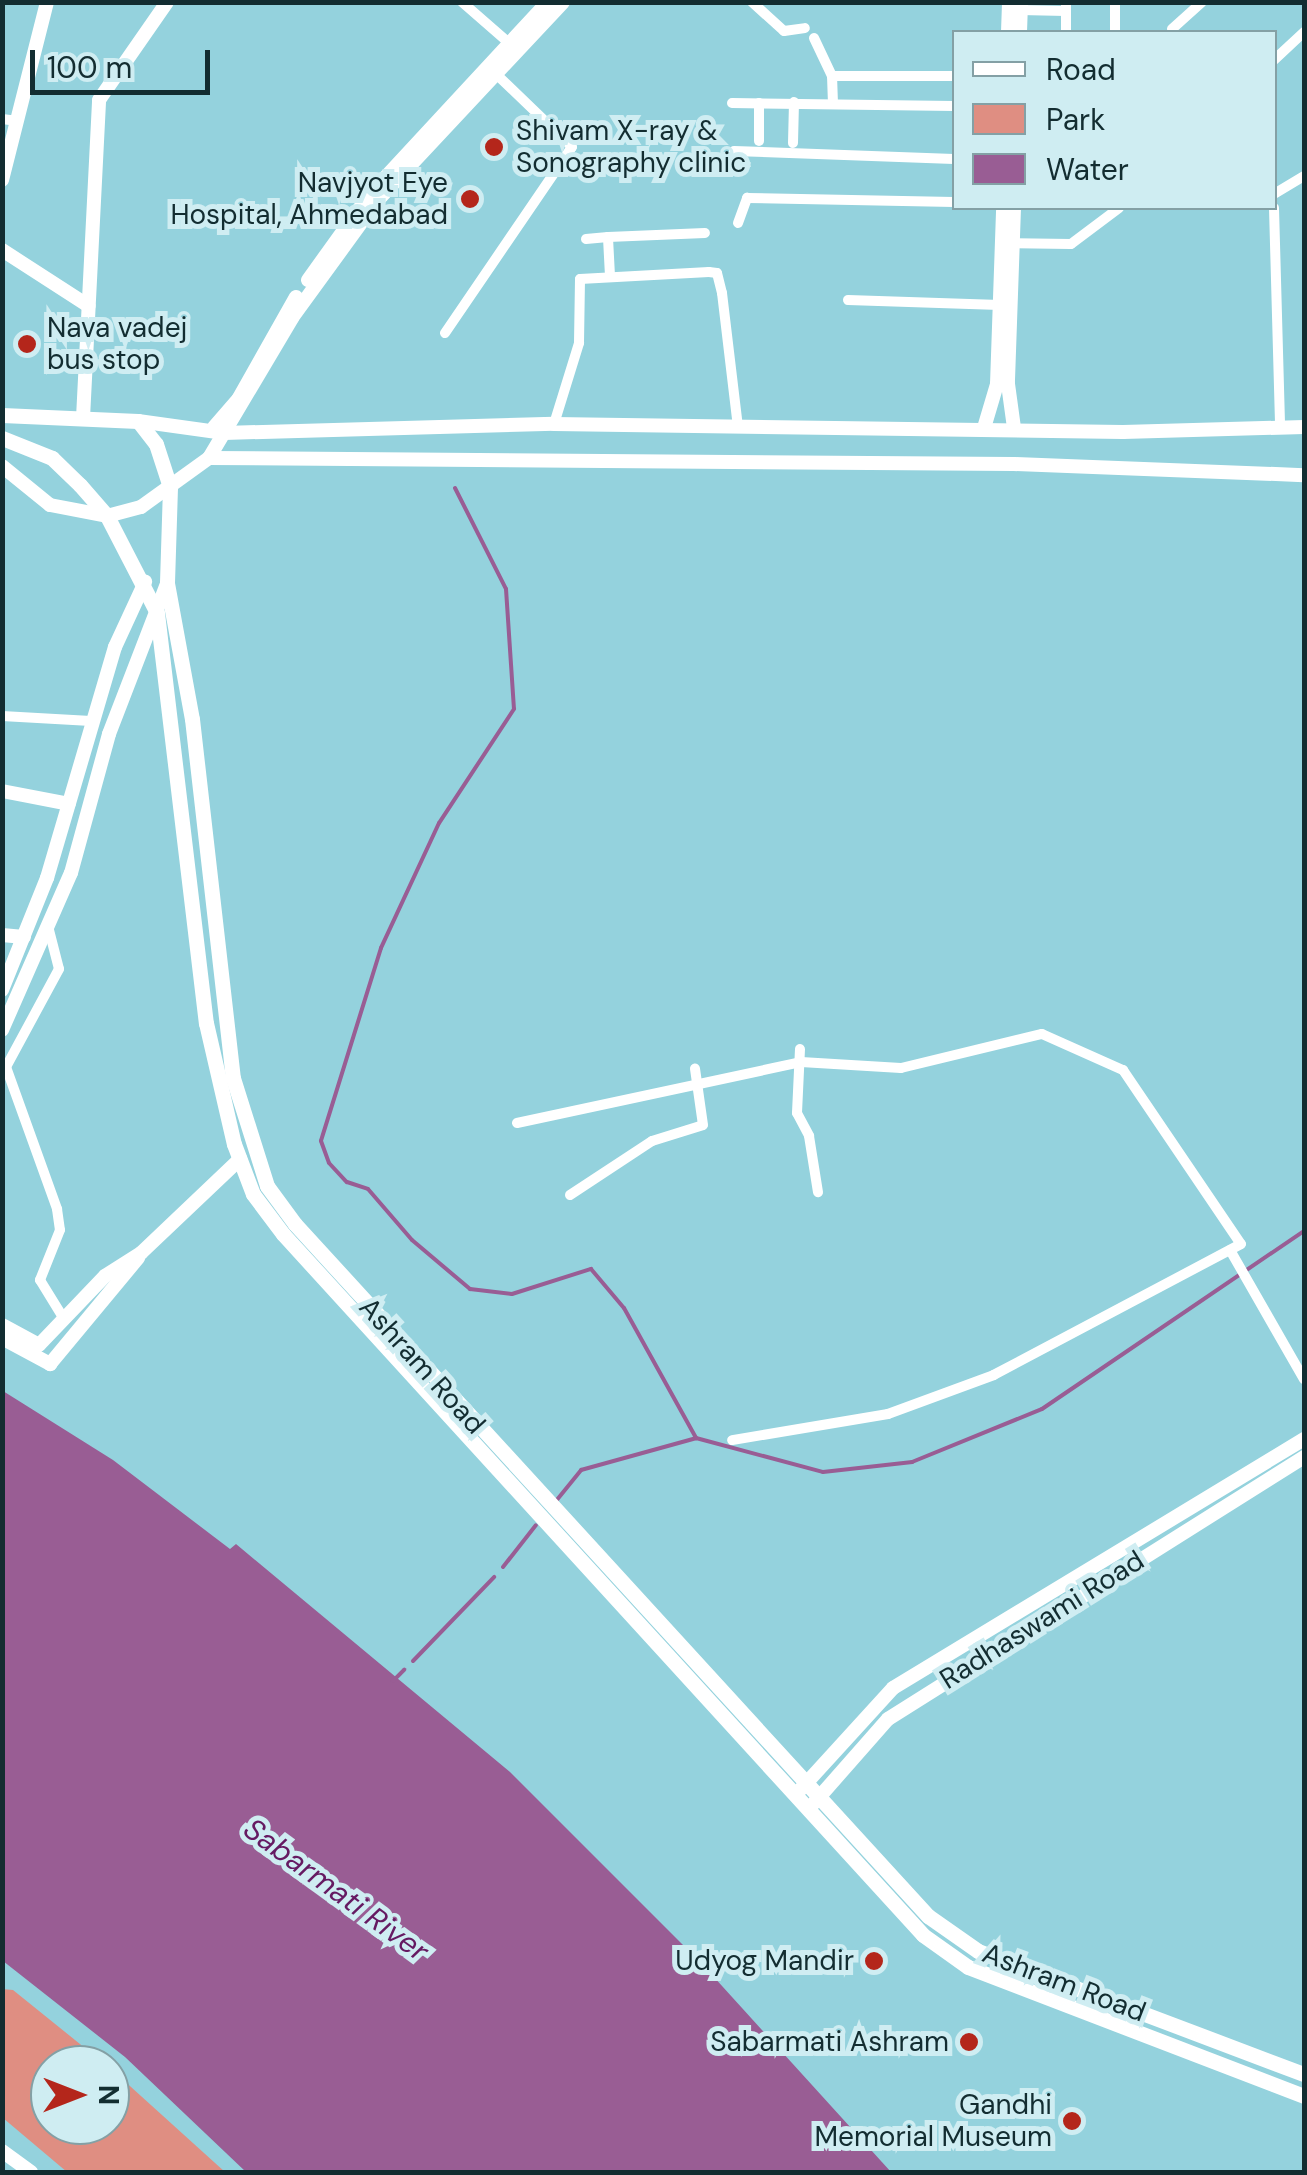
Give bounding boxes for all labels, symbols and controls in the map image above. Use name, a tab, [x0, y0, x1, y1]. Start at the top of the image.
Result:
scale bar	[35, 30, 215, 92]
legend	[952, 30, 1277, 210]
text: 100 m	[47, 48, 132, 87]
text: Road	[1046, 50, 1116, 89]
text: Park	[1046, 100, 1105, 139]
place label: Shivam X-ray & Sonography clinic	[516, 114, 746, 180]
marker: Shivam X-ray & Sonography clinic	[481, 134, 507, 160]
text: Water	[1046, 150, 1129, 189]
place label: Navjyot Eye Hospital, Ahmedabad	[170, 166, 448, 232]
marker: Navjyot Eye Hospital, Ahmedabad	[457, 186, 483, 212]
place label: Nava vadej bus stop	[47, 311, 187, 377]
marker: Nava vadej bus stop	[16, 333, 38, 355]
street label: Ashram Road	[352, 1291, 492, 1441]
street label: Radhaswami Road	[934, 1544, 1150, 1696]
water label: Sabarmati River	[237, 1811, 435, 1969]
street label: Ashram Road	[978, 1937, 1150, 2029]
place label: Udyog Mandir	[675, 1944, 854, 1978]
marker: Udyog Mandir	[863, 1950, 885, 1972]
place label: Sabarmati Ashram	[710, 2025, 949, 2059]
marker: Sabarmati Ashram	[958, 2031, 980, 2053]
north arrow	[30, 2045, 130, 2145]
text: N	[90, 2085, 127, 2105]
place label: Gandhi Memorial Museum	[814, 2088, 1052, 2154]
marker: Gandhi Memorial Museum	[1061, 2110, 1083, 2132]

